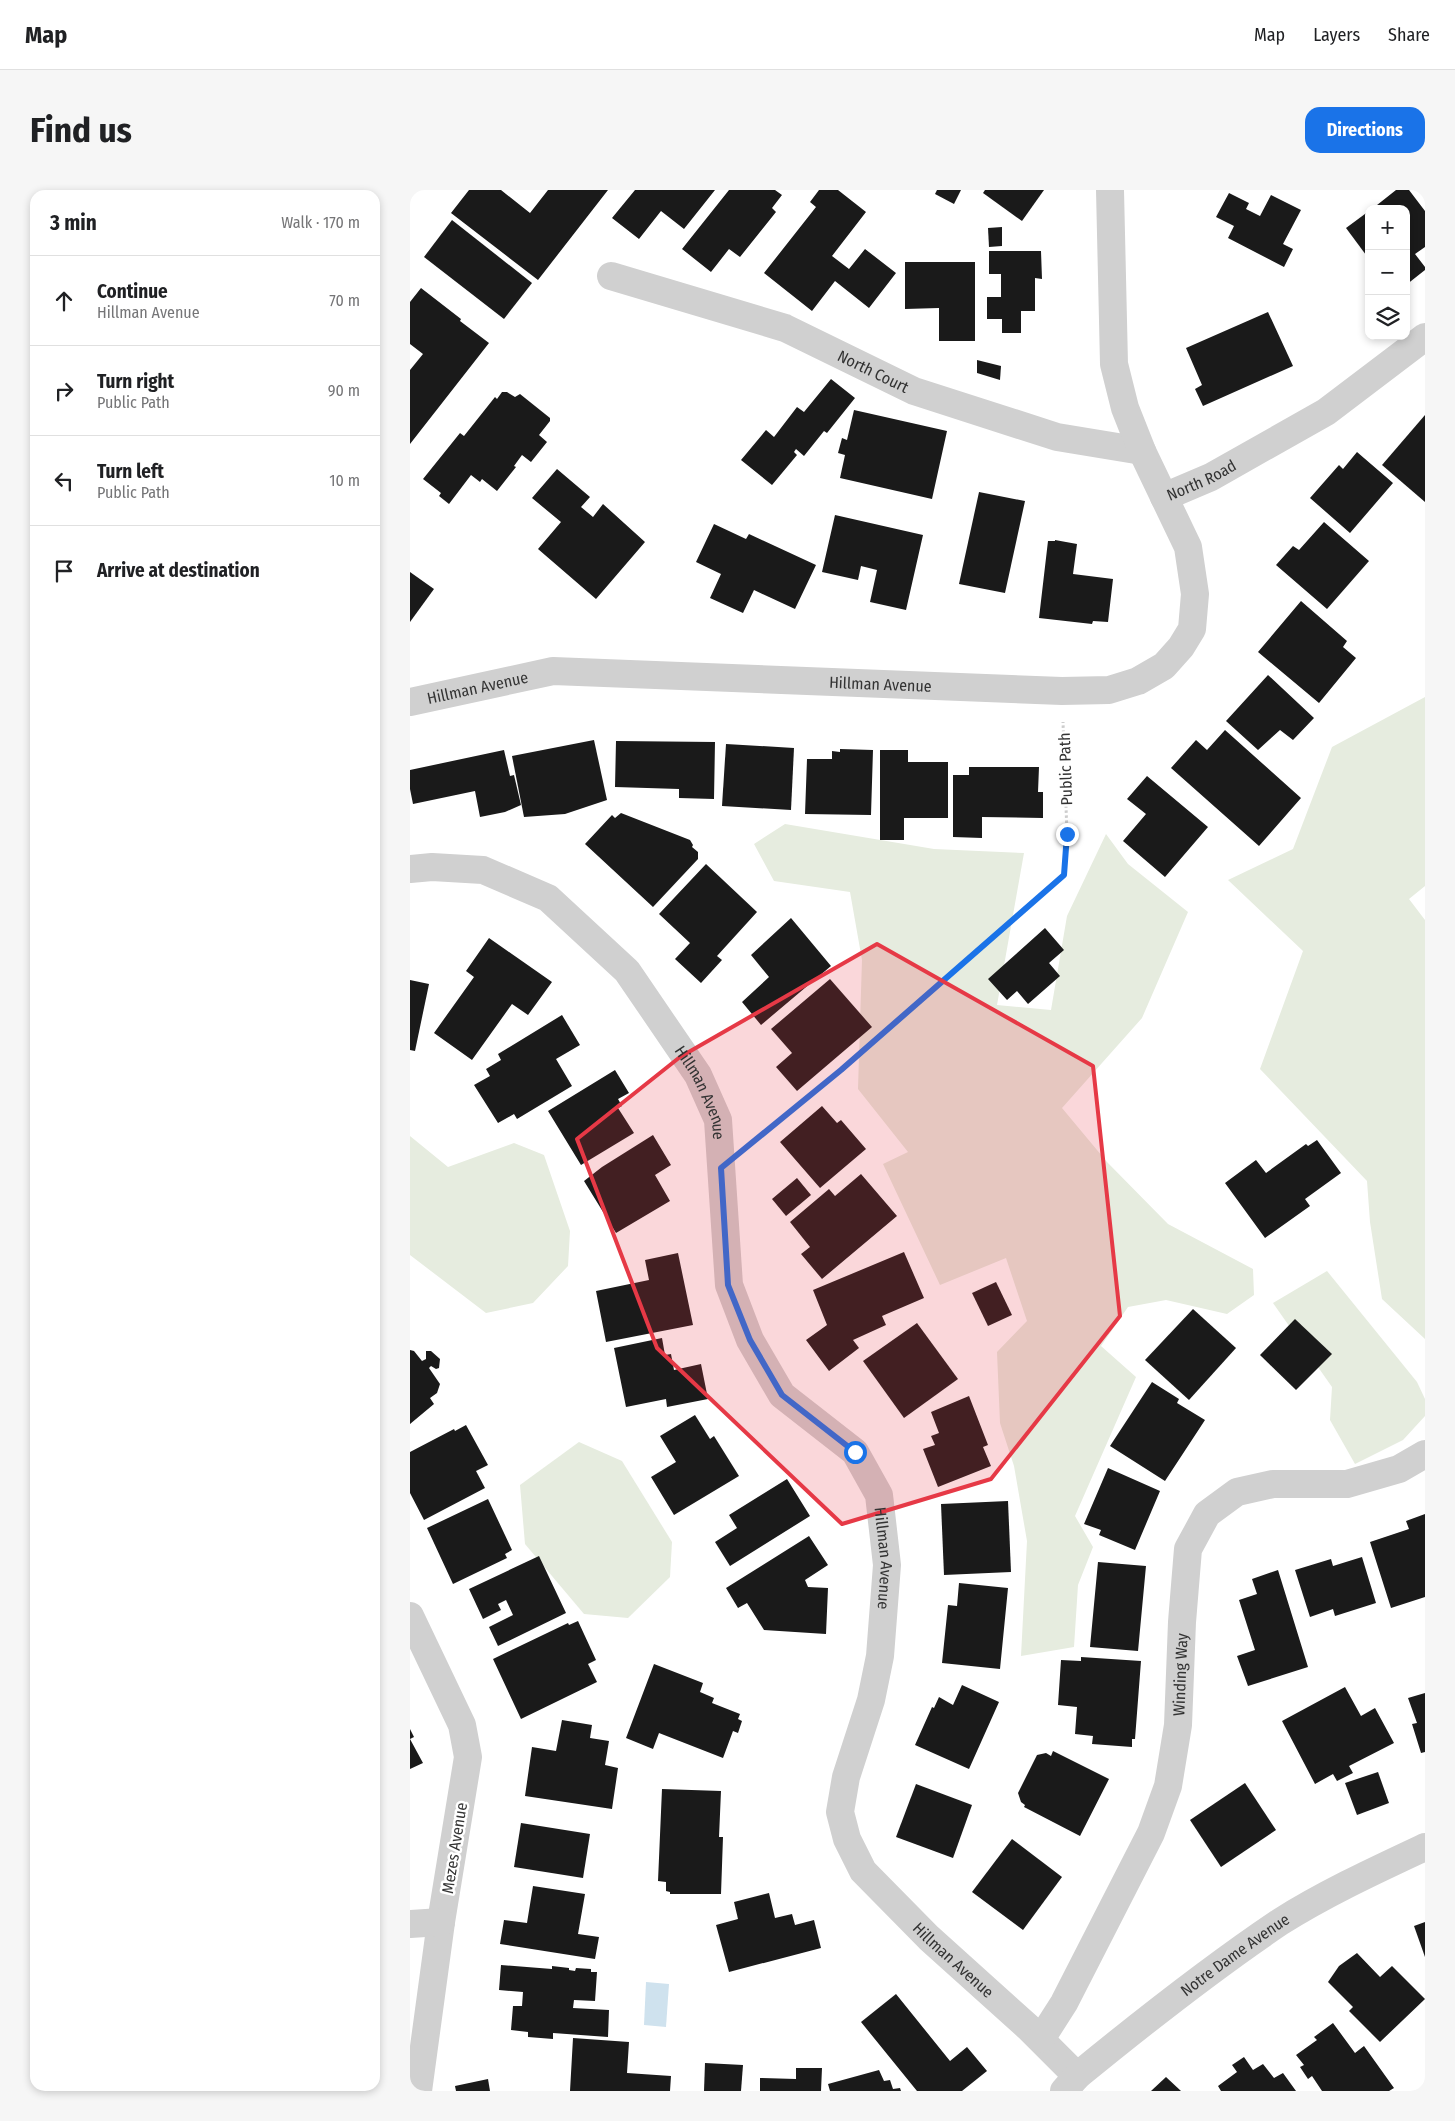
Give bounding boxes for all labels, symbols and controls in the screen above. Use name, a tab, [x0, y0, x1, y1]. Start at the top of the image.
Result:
text: Map	[25, 21, 67, 49]
text: Map	[1254, 24, 1285, 46]
text: Layers	[1313, 24, 1360, 46]
text: Share	[1388, 24, 1430, 46]
button: Directions	[1305, 107, 1425, 153]
text: Find us	[30, 109, 132, 151]
map controls	[1365, 205, 1410, 340]
button: +	[1365, 205, 1410, 250]
text: 3 min	[50, 210, 97, 236]
text: Walk · 170 m	[281, 213, 360, 232]
button: −	[1365, 250, 1410, 295]
text: Continue	[97, 280, 168, 303]
icon: ahead	[50, 287, 78, 315]
text: 70 m	[329, 291, 360, 310]
button: layers	[1365, 295, 1410, 340]
text: Hillman Avenue	[97, 303, 200, 322]
street label: North Court	[835, 346, 912, 397]
text: Turn right	[97, 370, 174, 393]
icon: right	[50, 377, 78, 405]
text: 90 m	[328, 381, 360, 400]
text: Public Path	[97, 393, 170, 412]
street label: North Road	[1164, 456, 1240, 505]
text: Turn left	[97, 460, 164, 483]
icon: left	[50, 467, 78, 495]
text: 10 m	[329, 471, 360, 490]
text: Public Path	[97, 483, 170, 502]
icon: arrive	[50, 557, 78, 585]
text: Arrive at destination	[97, 559, 260, 582]
street label: Hillman Avenue	[425, 668, 530, 708]
street label: Hillman Avenue	[829, 673, 932, 696]
street label: Public Path	[1055, 732, 1076, 806]
route end	[1056, 823, 1079, 846]
street label: Hillman Avenue	[671, 1042, 728, 1140]
route start	[844, 1441, 867, 1464]
street label: Hillman Avenue	[870, 1506, 896, 1610]
street label: Winding Way	[1169, 1632, 1192, 1716]
street label: Mezes Avenue	[438, 1801, 471, 1895]
street label: Notre Dame Avenue	[1177, 1910, 1293, 2000]
street label: Hillman Avenue	[909, 1918, 998, 2002]

